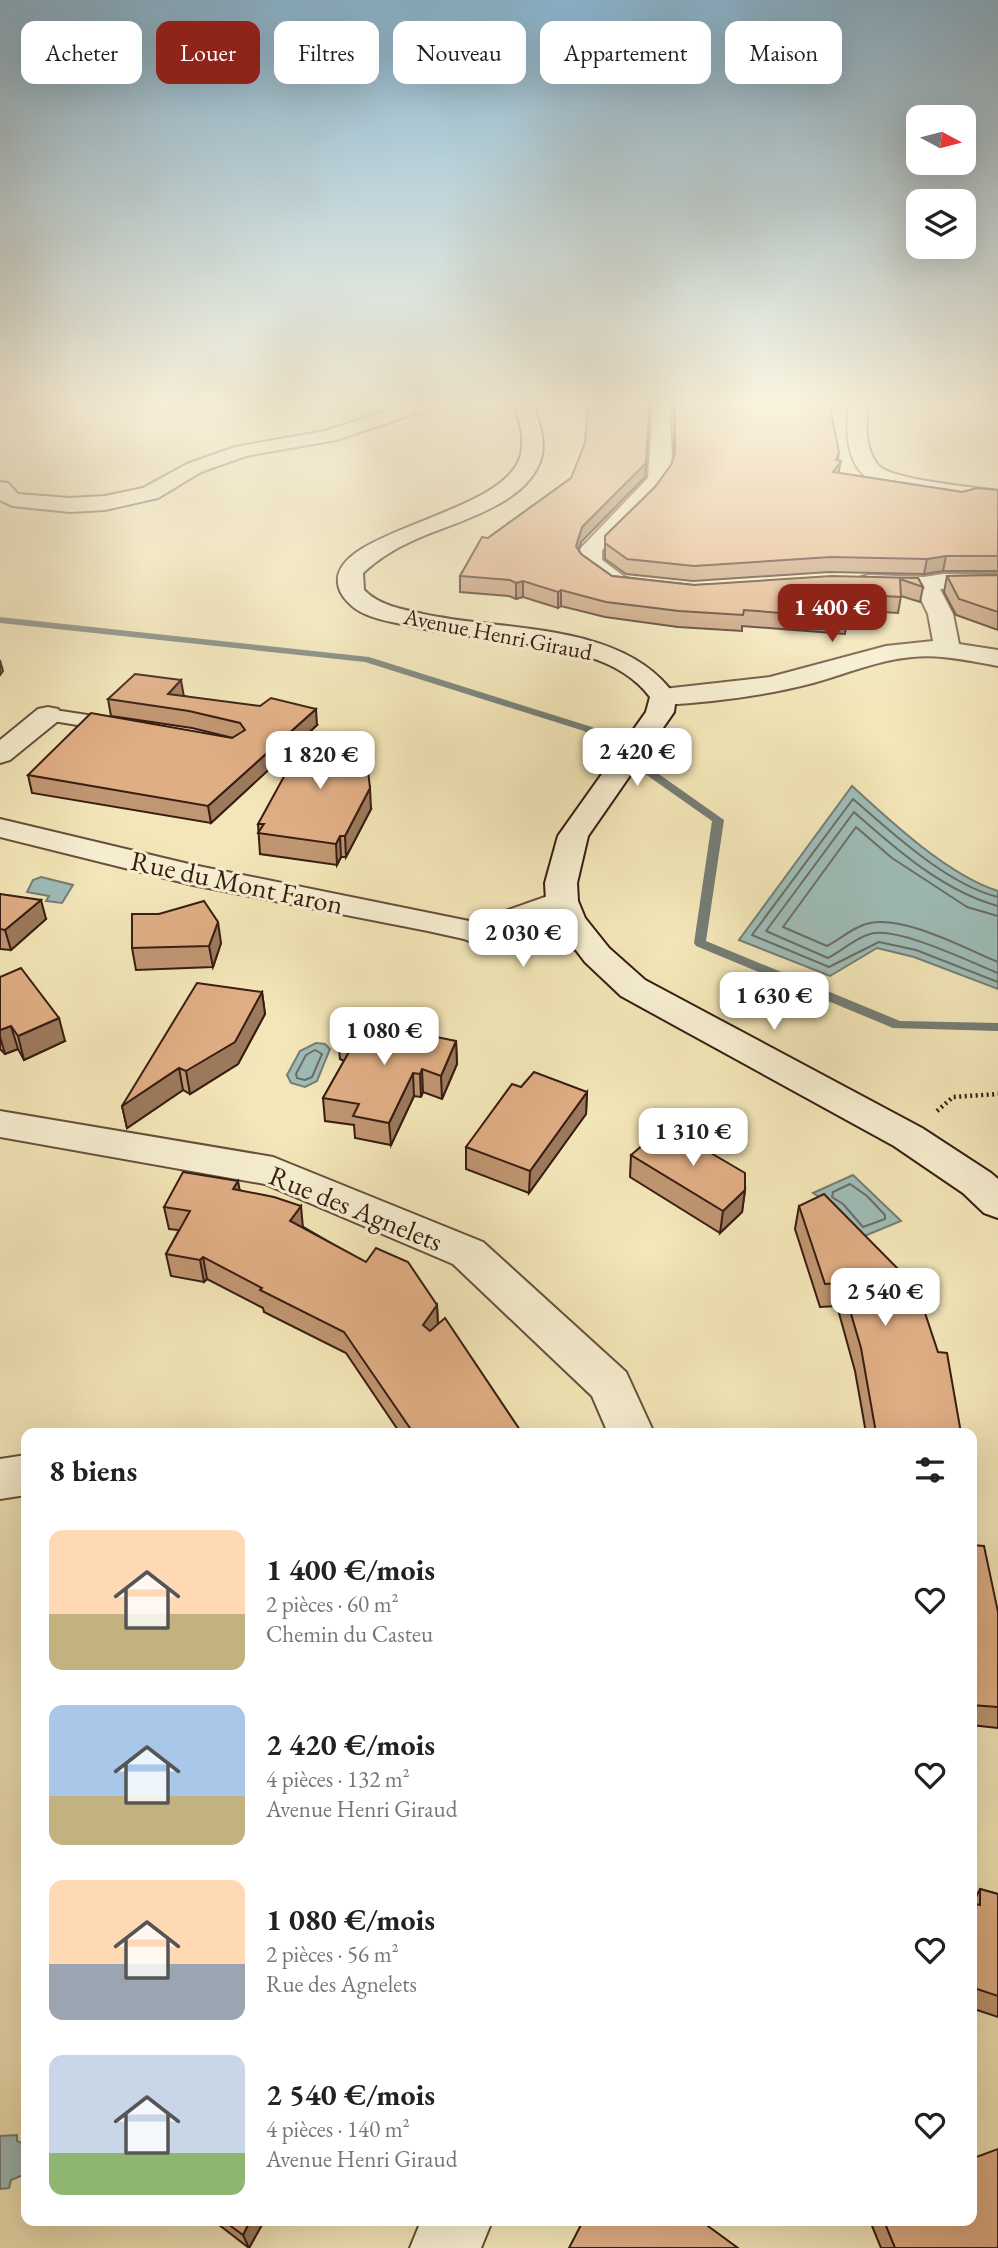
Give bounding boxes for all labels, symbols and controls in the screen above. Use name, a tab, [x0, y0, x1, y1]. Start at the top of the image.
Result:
chip: Acheter	[21, 21, 142, 84]
chip: Louer	[156, 21, 260, 84]
chip: Filtres	[274, 21, 379, 84]
chip: Nouveau	[393, 21, 526, 84]
chip: Appartement	[540, 21, 711, 84]
chip: Maison	[725, 21, 842, 84]
north arrow	[906, 105, 976, 175]
map controls	[906, 105, 976, 259]
button: layers	[906, 189, 976, 259]
pin: 1 400 €	[767, 584, 897, 644]
text: 1 400 €	[794, 592, 870, 622]
street label: Avenue Henri Giraud	[400, 601, 595, 667]
pin: 2 420 €	[572, 728, 702, 788]
pin: 1 820 €	[255, 732, 385, 791]
text: 2 420 €	[599, 736, 675, 766]
text: 1 820 €	[282, 739, 358, 769]
street label: Rue du Mont Faron	[128, 842, 347, 922]
pin: 2 030 €	[458, 909, 588, 969]
text: 2 030 €	[485, 917, 561, 947]
pin: 1 630 €	[709, 972, 839, 1032]
text: 1 630 €	[736, 980, 812, 1010]
pin: 1 080 €	[319, 1007, 449, 1067]
text: 1 080 €	[346, 1015, 422, 1045]
pin: 1 310 €	[628, 1108, 758, 1168]
text: 1 310 €	[655, 1116, 731, 1146]
street label: Rue des Agnelets	[264, 1157, 448, 1259]
pin: 2 540 €	[820, 1268, 950, 1328]
text: 2 540 €	[847, 1276, 923, 1306]
text: 8 biens	[49, 1451, 137, 1490]
icon: filters	[911, 1451, 949, 1489]
text: 1 400 €/mois	[266, 1550, 435, 1589]
icon: home	[105, 1558, 189, 1642]
icon: heart	[911, 1581, 949, 1619]
text: 2 pièces · 60 m²	[266, 1589, 399, 1619]
text: Chemin du Casteu	[266, 1619, 433, 1649]
text: 2 420 €/mois	[266, 1725, 435, 1764]
icon: home	[105, 1733, 189, 1817]
icon: heart	[911, 1756, 949, 1794]
text: 4 pièces · 132 m²	[266, 1764, 410, 1794]
text: Avenue Henri Giraud	[266, 1794, 457, 1824]
text: 1 080 €/mois	[266, 1900, 435, 1939]
icon: home	[105, 1908, 189, 1992]
icon: heart	[911, 1931, 949, 1969]
text: 2 pièces · 56 m²	[266, 1939, 399, 1969]
text: Rue des Agnelets	[266, 1969, 417, 1999]
text: 2 540 €/mois	[266, 2075, 435, 2114]
icon: home	[105, 2083, 189, 2167]
icon: heart	[911, 2106, 949, 2144]
text: 4 pièces · 140 m²	[266, 2114, 410, 2144]
text: Avenue Henri Giraud	[266, 2144, 457, 2174]

